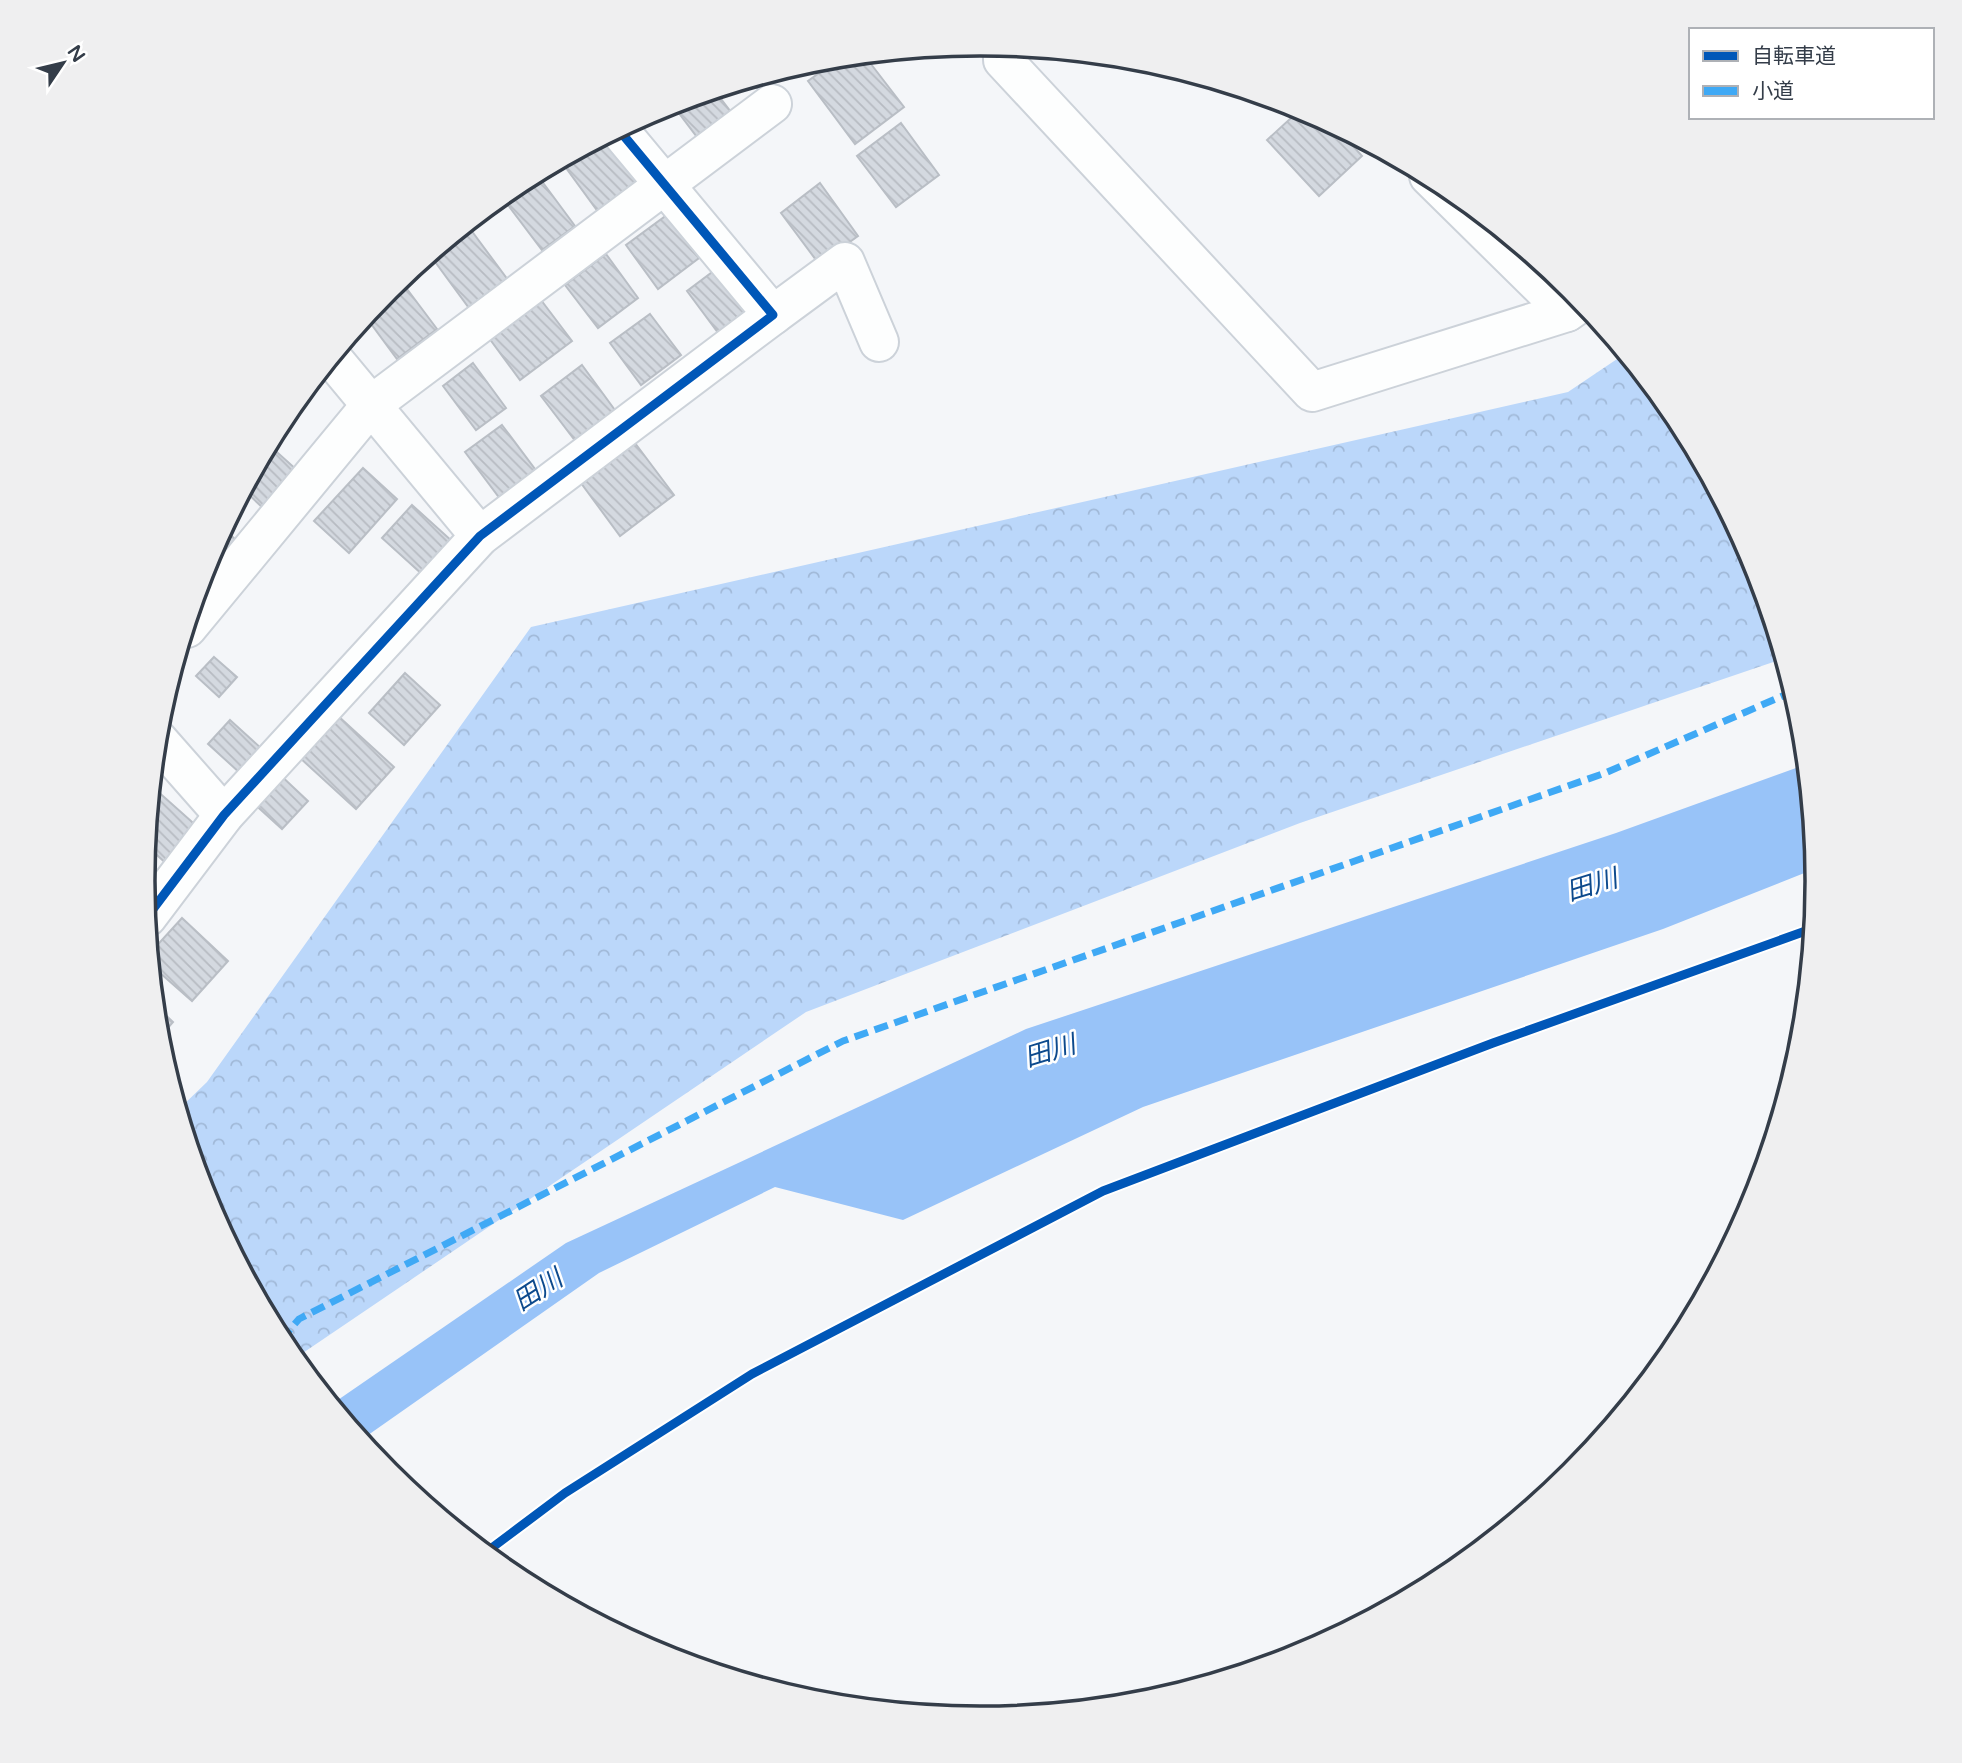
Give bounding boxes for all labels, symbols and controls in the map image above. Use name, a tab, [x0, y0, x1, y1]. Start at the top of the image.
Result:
north arrow	[28, 28, 98, 98]
legend	[1689, 28, 1934, 119]
text: N	[63, 41, 89, 66]
text: 自転車道	[1752, 44, 1836, 69]
text: 小道	[1752, 79, 1794, 104]
water label: 田川	[1563, 862, 1624, 907]
water label: 田川	[1021, 1028, 1082, 1073]
water label: 田川	[508, 1261, 571, 1317]

